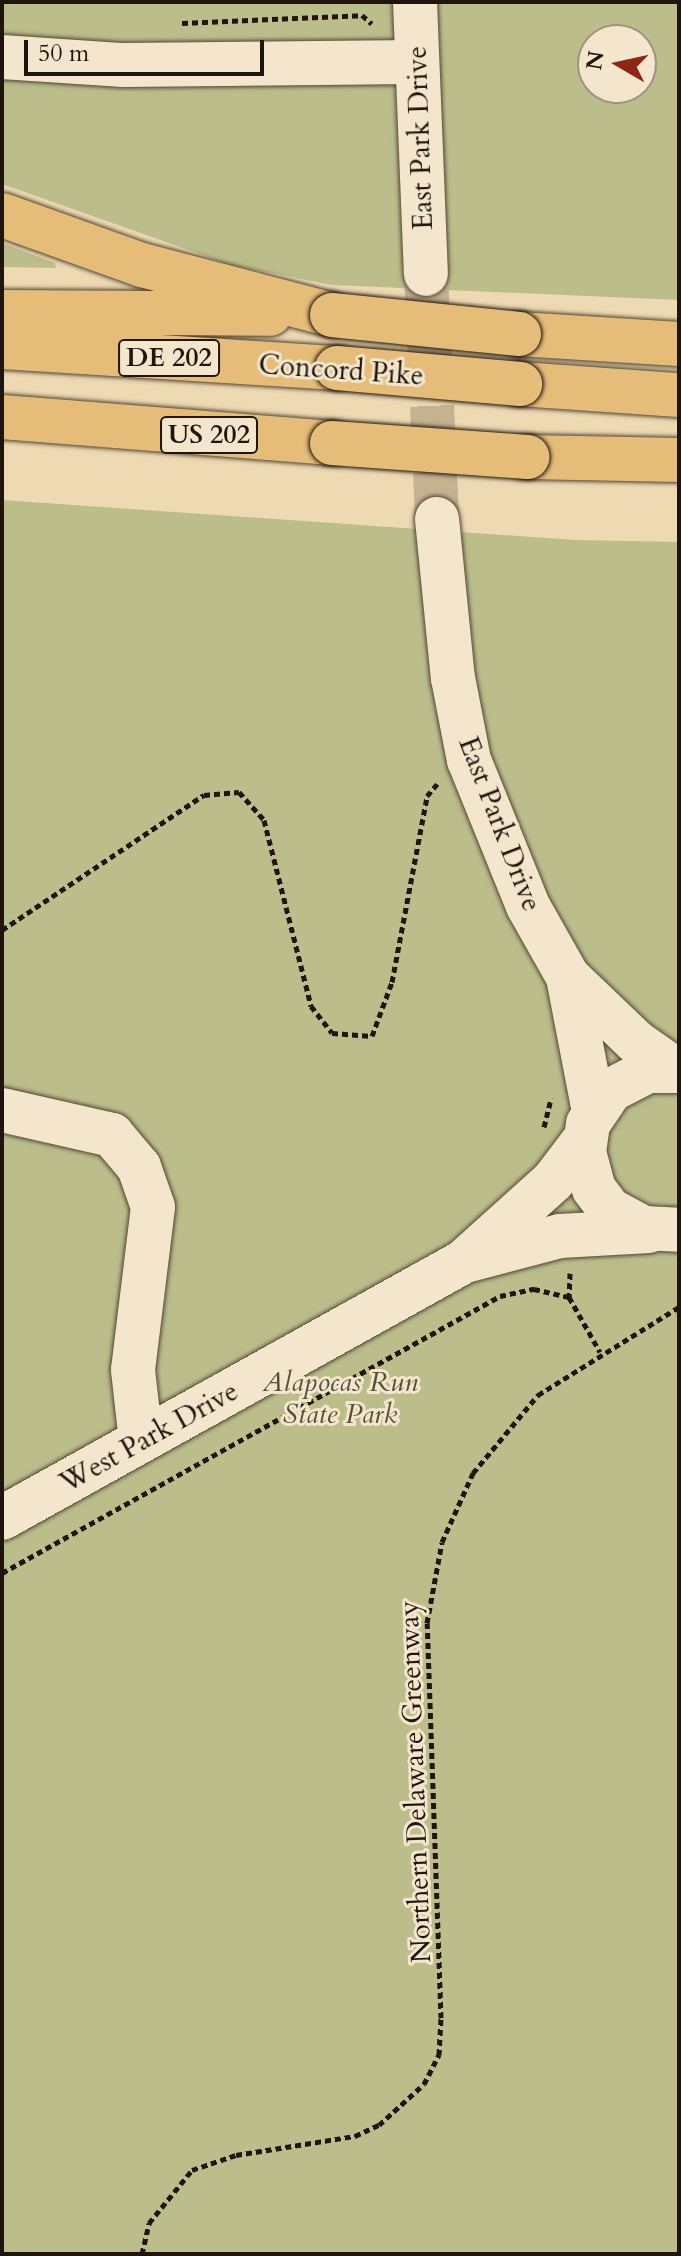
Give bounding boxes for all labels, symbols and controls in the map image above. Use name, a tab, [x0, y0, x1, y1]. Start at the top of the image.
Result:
scale bar	[28, 24, 268, 74]
north arrow	[577, 24, 657, 104]
text: 50 m	[38, 37, 89, 70]
street label: East Park Drive	[400, 45, 440, 231]
text: N	[579, 49, 612, 72]
road number: DE 202	[117, 336, 221, 380]
street label: Concord Pike	[257, 347, 425, 393]
road number: US 202	[159, 413, 259, 457]
street label: East Park Drive	[451, 732, 549, 916]
park label: Alapocas Run State Park	[262, 1365, 418, 1431]
street label: West Park Drive	[54, 1374, 244, 1500]
street label: Northern Delaware Greenway	[392, 1600, 438, 1964]

